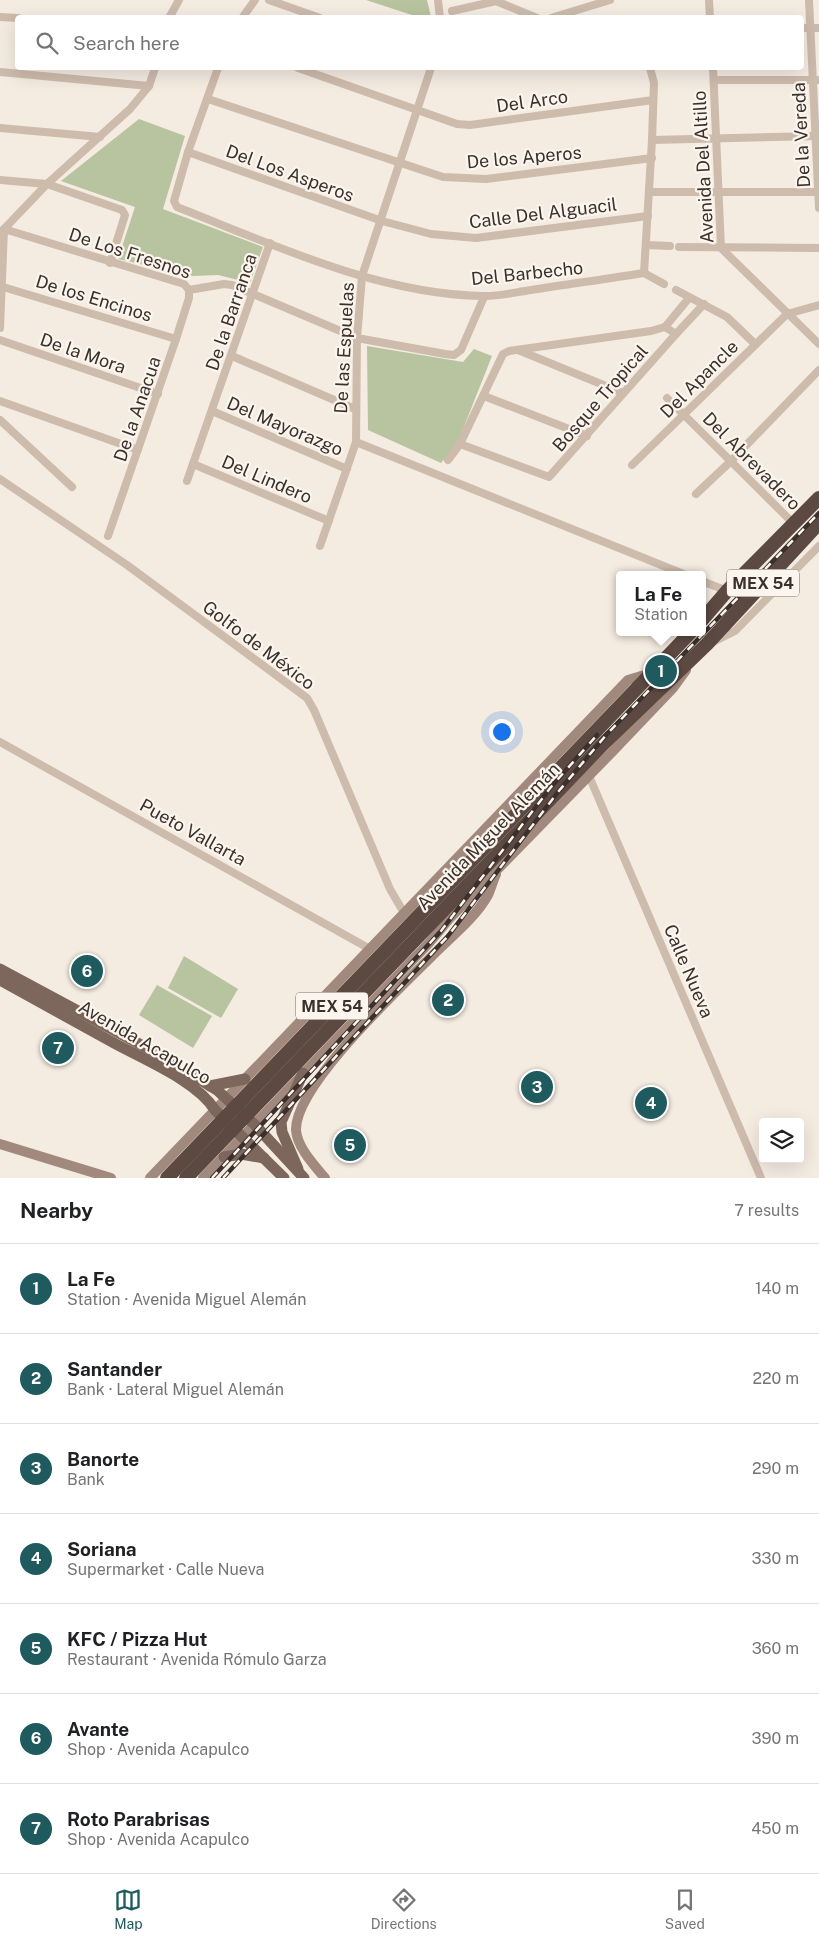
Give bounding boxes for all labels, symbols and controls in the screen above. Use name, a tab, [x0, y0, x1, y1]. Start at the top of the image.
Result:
search box	[15, 15, 804, 70]
icon: search	[33, 29, 61, 57]
text: Search here	[73, 32, 180, 54]
street label: De la Vereda	[788, 82, 814, 188]
street label: Del Arco	[495, 86, 569, 116]
street label: Avenida Del Altillo	[689, 90, 717, 244]
street label: Del Los Asperos	[223, 140, 357, 206]
street label: De los Aperos	[466, 142, 582, 172]
street label: Calle Del Alguacil	[468, 194, 618, 232]
street label: De Los Fresnos	[66, 223, 194, 283]
street label: De la Barranca	[201, 251, 261, 373]
street label: Del Barbecho	[470, 257, 584, 289]
street label: De los Encinos	[33, 270, 155, 326]
street label: De las Espuelas	[330, 282, 358, 414]
street label: De la Mora	[37, 329, 129, 377]
street label: Del Apancle	[656, 336, 742, 422]
street label: Bosque Tropical	[548, 340, 652, 456]
street label: De la Anacua	[109, 354, 165, 464]
street label: Del Mayorazgo	[224, 392, 346, 460]
street label: Del Abrevadero	[699, 408, 805, 514]
street label: Del Lindero	[219, 451, 315, 507]
road number: MEX 54	[727, 570, 799, 596]
popup	[616, 571, 706, 636]
text: La Fe	[634, 583, 682, 605]
street label: Golfo de México	[199, 596, 319, 694]
text: Station	[634, 605, 688, 624]
pin: 1	[645, 652, 677, 690]
your location	[489, 719, 515, 745]
street label: Avenida Miguel Alemán	[412, 758, 564, 914]
street label: Pueto Vallarta	[136, 794, 250, 870]
street label: Calle Nueva	[660, 921, 718, 1021]
pin: 6	[71, 952, 103, 990]
pin: 2	[432, 981, 464, 1019]
road number: MEX 54	[296, 992, 368, 1019]
street label: Avenida Acapulco	[75, 996, 215, 1088]
pin: 7	[42, 1029, 74, 1067]
pin: 3	[521, 1068, 553, 1106]
pin: 4	[635, 1084, 667, 1122]
map controls	[759, 1118, 804, 1163]
button: layers	[759, 1118, 804, 1163]
pin: 5	[334, 1126, 366, 1164]
text: Nearby	[20, 1198, 93, 1223]
text: 7 results	[734, 1201, 799, 1220]
text: La Fe	[67, 1268, 115, 1290]
text: 1	[33, 1279, 39, 1298]
text: 140 m	[755, 1279, 799, 1298]
text: Station · Avenida Miguel Alemán	[67, 1290, 306, 1309]
text: Santander	[67, 1358, 162, 1380]
text: 2	[31, 1369, 41, 1388]
text: 220 m	[752, 1369, 799, 1388]
text: Bank · Lateral Miguel Alemán	[67, 1380, 284, 1399]
text: Banorte	[67, 1448, 139, 1470]
text: 3	[31, 1459, 41, 1478]
text: 290 m	[752, 1459, 799, 1478]
text: Bank	[67, 1470, 105, 1489]
text: Soriana	[67, 1538, 137, 1560]
text: 4	[31, 1549, 41, 1568]
text: 330 m	[752, 1549, 799, 1568]
text: Supermarket · Calle Nueva	[67, 1560, 264, 1579]
text: KFC / Pizza Hut	[67, 1628, 207, 1650]
text: 5	[31, 1639, 41, 1658]
text: 360 m	[752, 1639, 799, 1658]
text: Restaurant · Avenida Rómulo Garza	[67, 1650, 327, 1669]
text: Avante	[67, 1718, 129, 1740]
text: 6	[31, 1729, 41, 1748]
text: 390 m	[752, 1729, 799, 1748]
text: Shop · Avenida Acapulco	[67, 1740, 249, 1759]
text: Roto Parabrisas	[67, 1808, 210, 1830]
text: 7	[31, 1819, 41, 1838]
text: 450 m	[751, 1819, 799, 1838]
text: Shop · Avenida Acapulco	[67, 1830, 249, 1849]
tab: Map	[114, 1886, 143, 1932]
tab: Directions	[371, 1886, 437, 1932]
tab: Saved	[665, 1886, 705, 1932]

